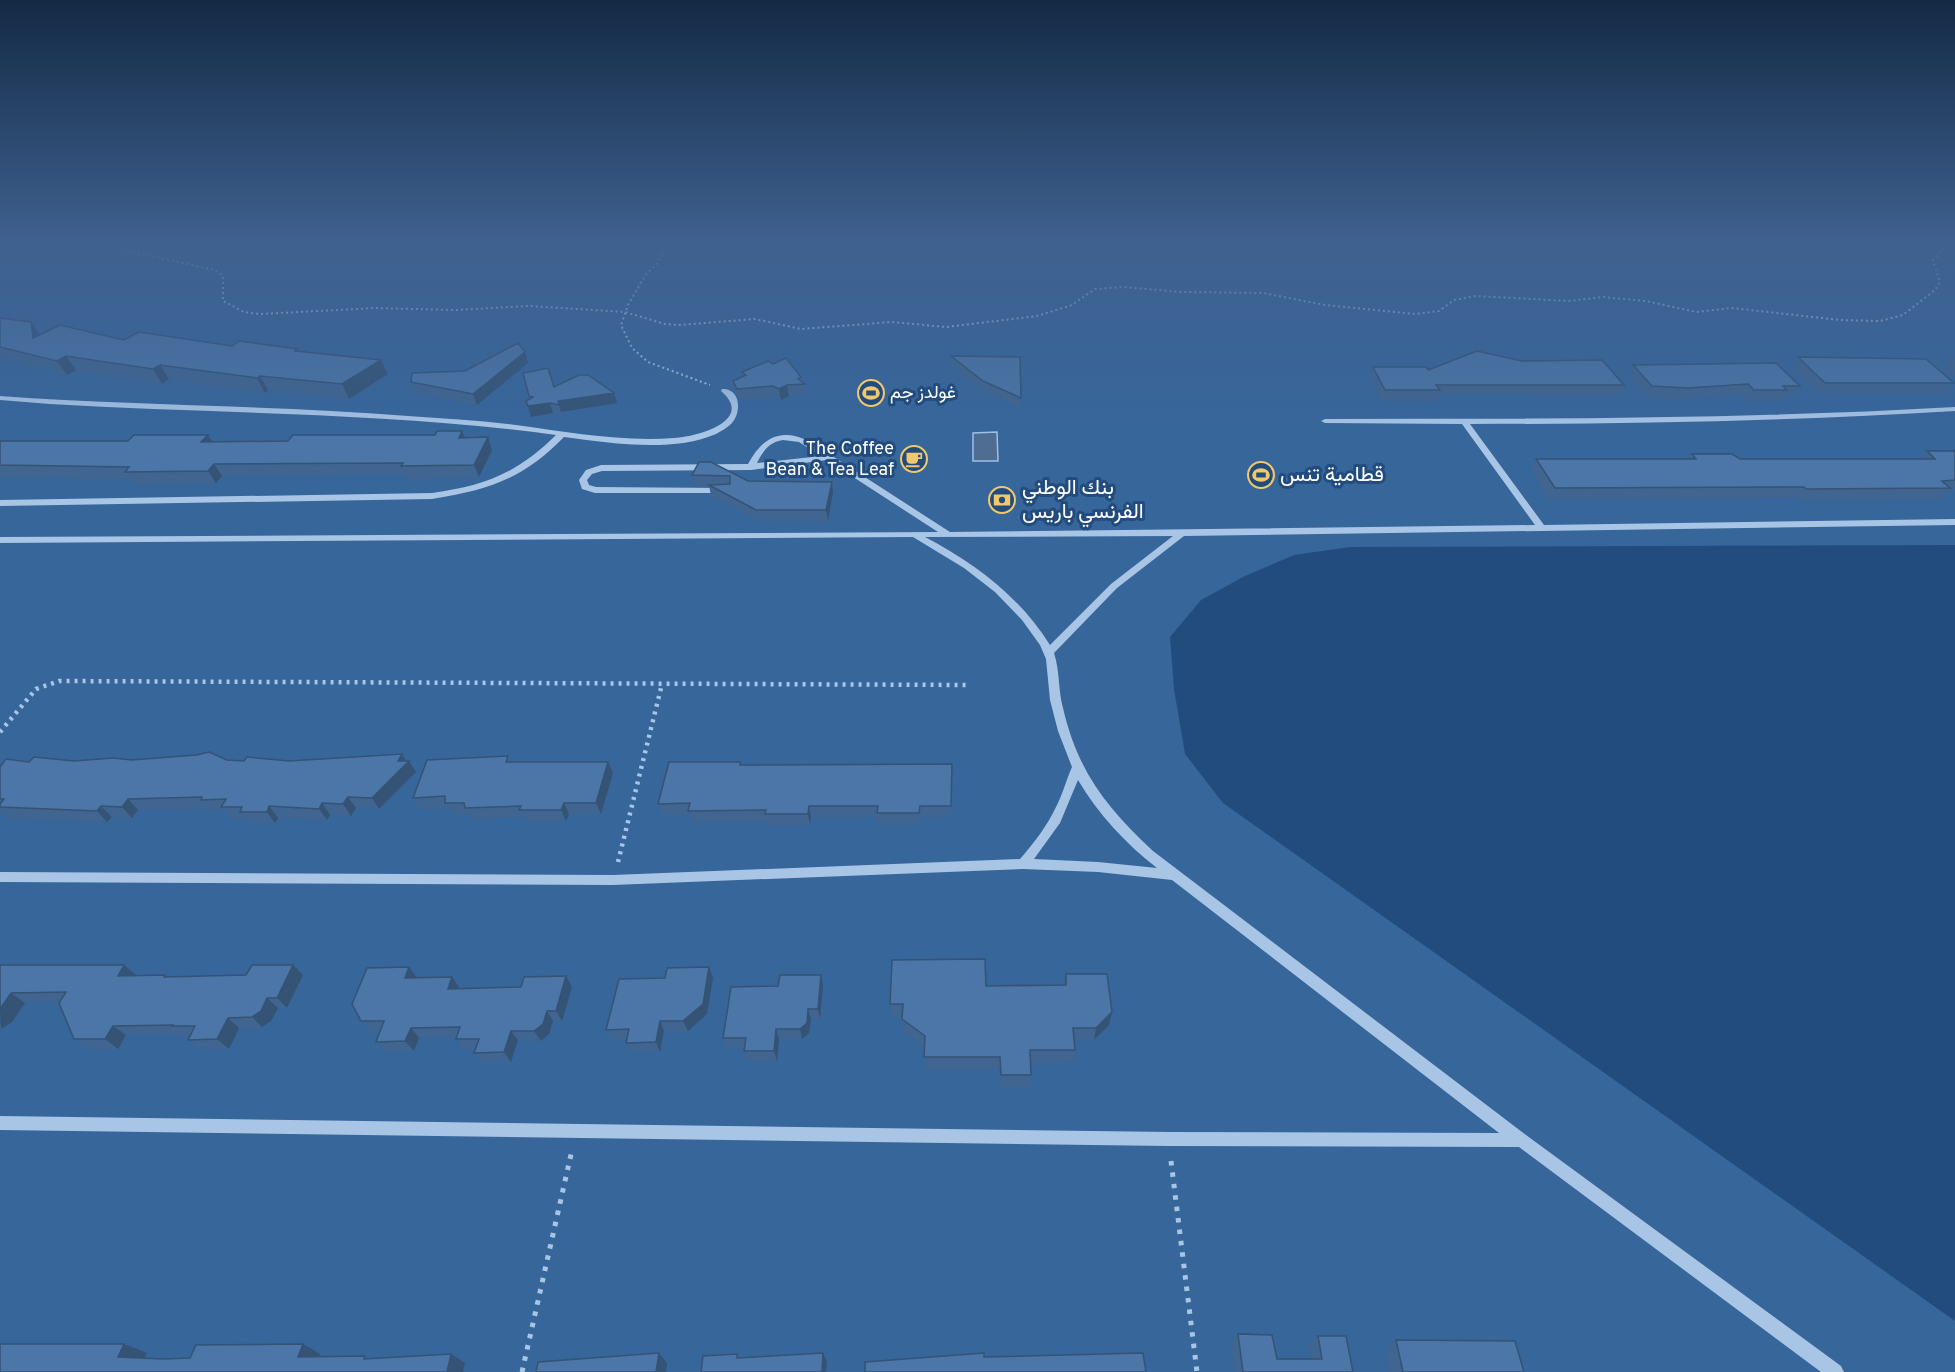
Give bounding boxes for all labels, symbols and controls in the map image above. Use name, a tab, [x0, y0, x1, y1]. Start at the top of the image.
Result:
sports icon: غولدز جم	[856, 378, 886, 408]
place label: غولدز جم	[890, 382, 956, 405]
place label: The Coffee Bean & Tea Leaf	[765, 438, 894, 482]
cafe icon: The Coffee Bean & Tea Leaf	[899, 444, 929, 474]
sports icon: قطامية تنس	[1246, 460, 1276, 490]
place label: قطامية تنس	[1280, 462, 1384, 489]
place label: بنك الوطني الفرنسي باريس	[1022, 475, 1144, 528]
bank icon: بنك الوطني الفرنسي باريس	[987, 485, 1017, 515]

